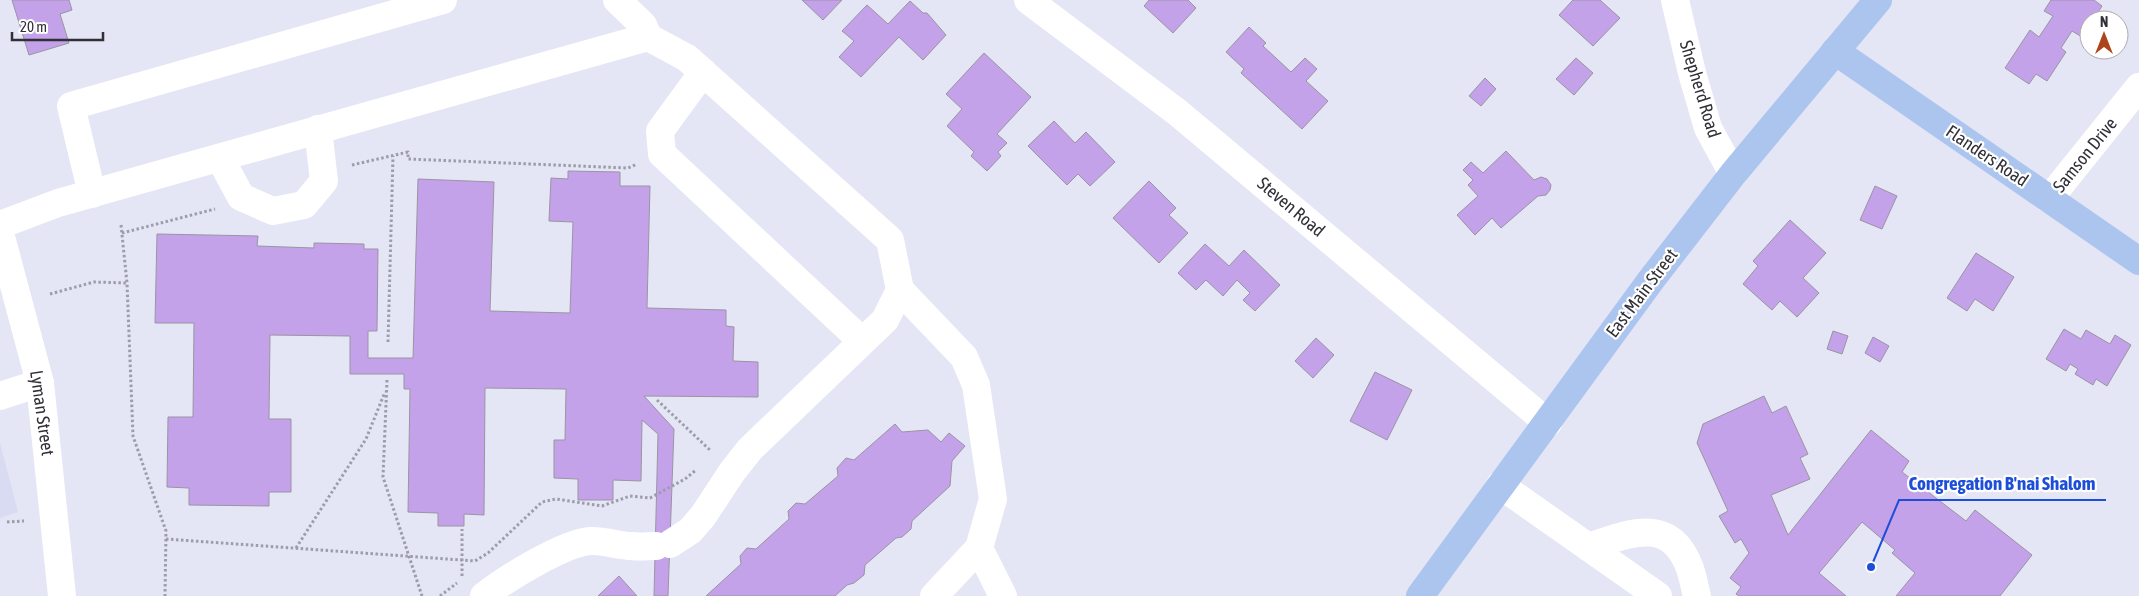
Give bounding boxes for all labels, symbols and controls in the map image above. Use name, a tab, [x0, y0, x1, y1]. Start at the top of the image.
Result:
scale bar	[12, 10, 104, 42]
north arrow	[2079, 10, 2129, 60]
text: N	[2100, 14, 2108, 30]
text: 20 m	[20, 18, 47, 35]
street label: Shepherd Road	[1676, 38, 1725, 140]
street label: Samson Drive	[2048, 113, 2121, 196]
street label: Flanders Road	[1942, 121, 2032, 191]
street label: Steven Road	[1253, 172, 1329, 241]
street label: East Main Street	[1602, 244, 1682, 341]
street label: Lyman Street	[26, 369, 59, 457]
callout: Congregation B'nai Shalom	[1899, 466, 2106, 500]
text: Congregation B'nai Shalom	[1909, 472, 2095, 494]

